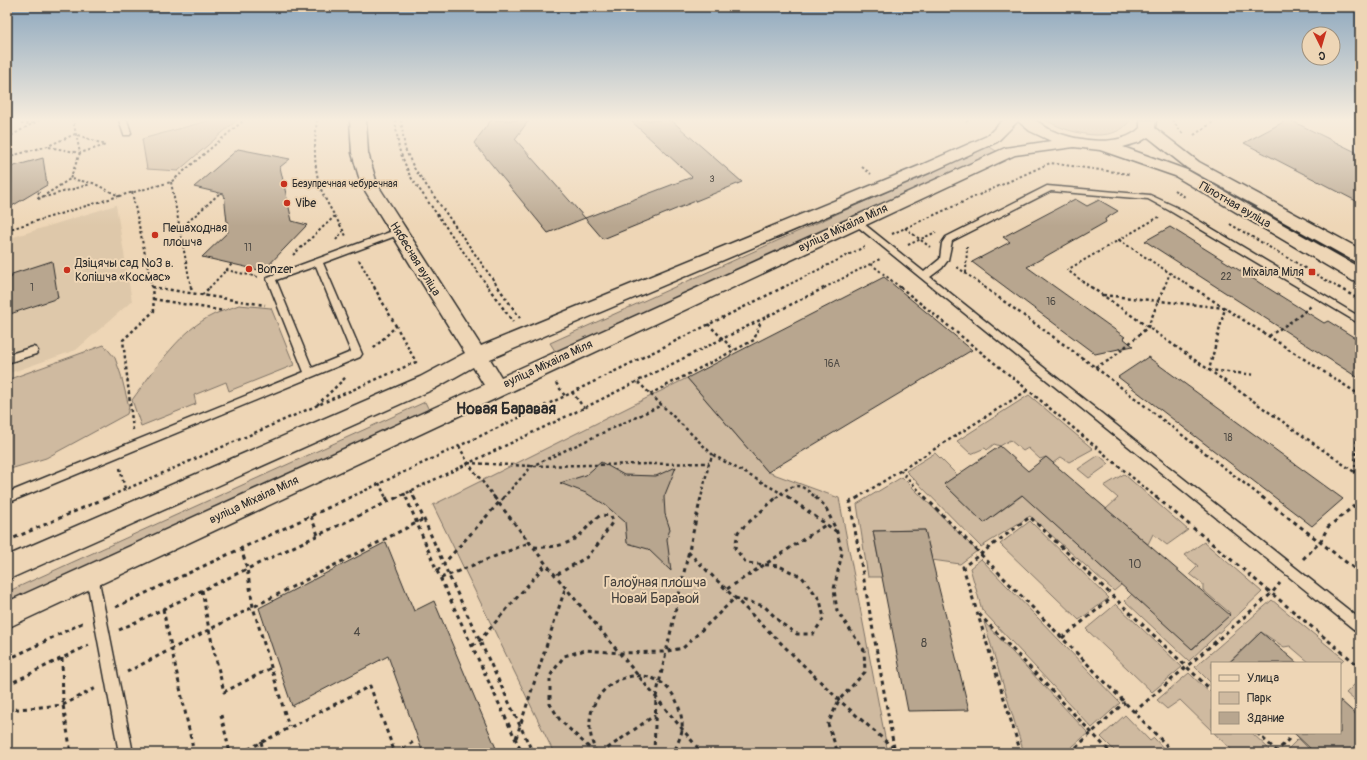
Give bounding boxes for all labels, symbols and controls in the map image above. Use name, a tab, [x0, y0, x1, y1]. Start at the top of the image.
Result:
north arrow	[1301, 26, 1341, 66]
text: С	[1318, 49, 1326, 62]
house number: 3	[709, 174, 715, 185]
place label: Безупречная чебуречная	[292, 178, 398, 190]
street label: Пілотная вуліца	[1196, 178, 1274, 232]
marker: Безупречная чебуречная	[279, 179, 289, 189]
place label: Vibe	[295, 196, 316, 211]
marker: Vibe	[282, 198, 292, 208]
street label: вуліца Міхаіла Міля	[796, 201, 890, 255]
street label: Нябесная вуліца	[386, 219, 444, 299]
place label: Пешаходная плошча	[163, 221, 227, 250]
marker: Пешаходная плошча	[150, 230, 160, 240]
house number: 11	[244, 242, 252, 254]
place label: Дзіцячы сад №3 в. Копішча «Космас»	[74, 256, 174, 285]
place label: Bonzer	[257, 262, 294, 277]
marker: Bonzer	[244, 264, 254, 274]
marker: Дзіцячы сад №3 в. Копішча «Космас»	[62, 265, 72, 275]
place label: Міхаіла Міля	[1242, 265, 1304, 280]
marker: Міхаіла Міля	[1307, 267, 1317, 277]
house number: 22	[1220, 271, 1232, 283]
house number: 1	[30, 282, 34, 294]
house number: 16	[1046, 296, 1056, 308]
street label: вуліца Міхаіла Міля	[501, 337, 595, 391]
house number: 16А	[824, 358, 841, 370]
district label: Новая Баравая	[456, 399, 556, 419]
house number: 18	[1224, 432, 1232, 444]
street label: вуліца Міхаіла Міля	[207, 473, 301, 527]
house number: 10	[1129, 557, 1141, 572]
park label: Галоўная плошча Новай Баравой	[604, 574, 706, 607]
house number: 4	[354, 625, 361, 640]
house number: 8	[921, 636, 927, 651]
legend	[1211, 662, 1341, 734]
text: Улица	[1247, 671, 1279, 686]
text: Парк	[1247, 691, 1272, 706]
text: Здание	[1247, 711, 1284, 726]

